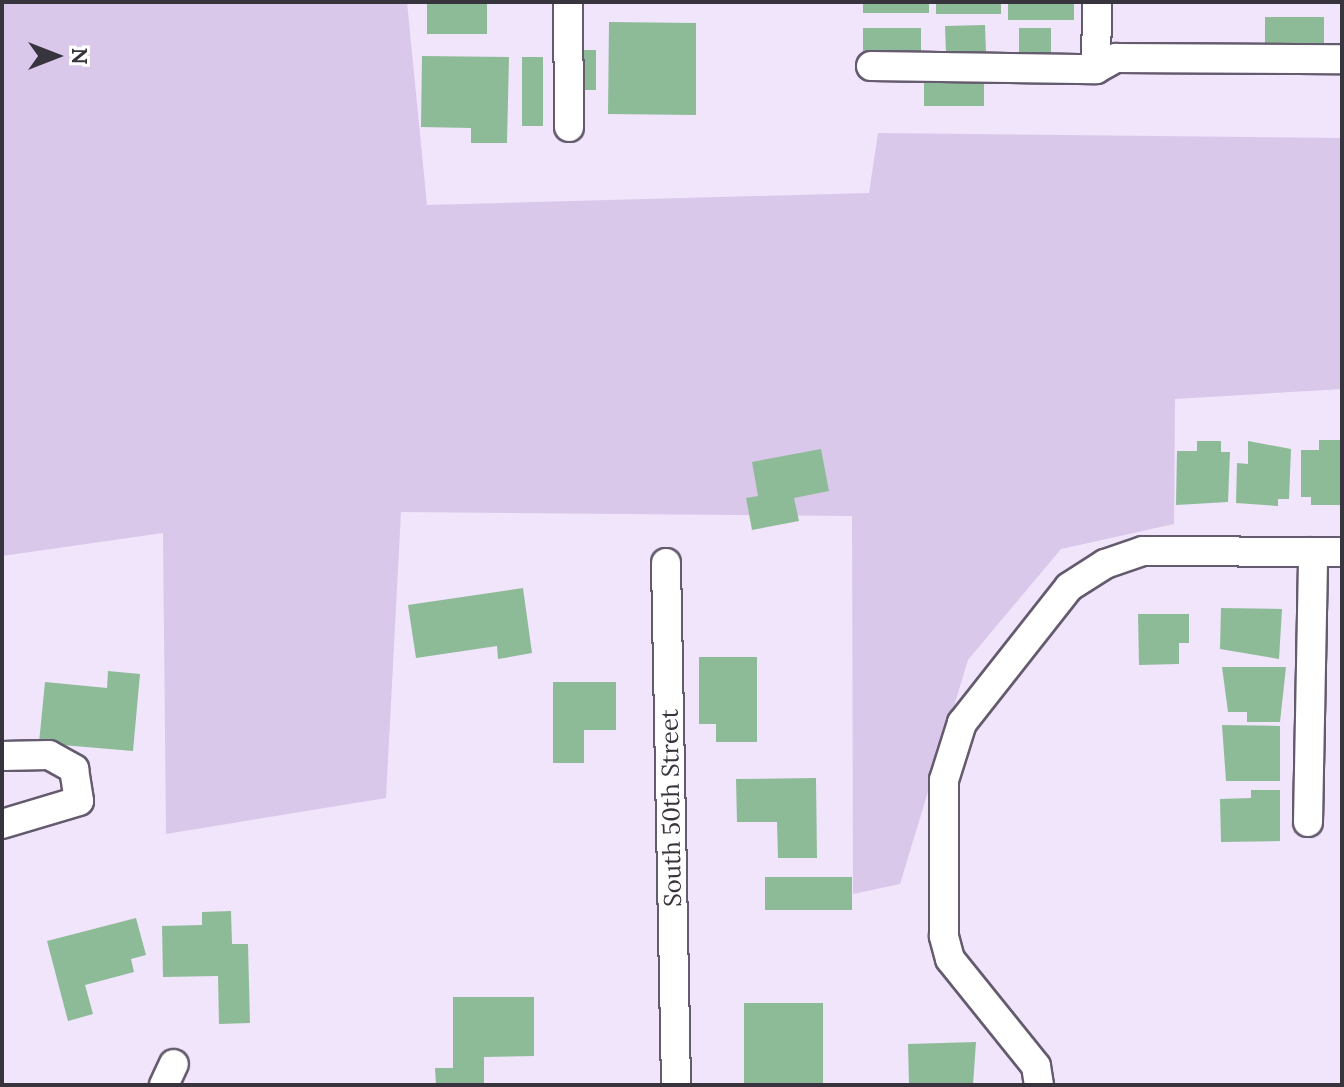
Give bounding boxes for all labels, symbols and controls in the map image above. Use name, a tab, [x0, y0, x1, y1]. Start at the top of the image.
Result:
north arrow	[16, 16, 96, 96]
text: N	[66, 47, 94, 65]
street label: South 50th Street	[655, 709, 687, 907]

